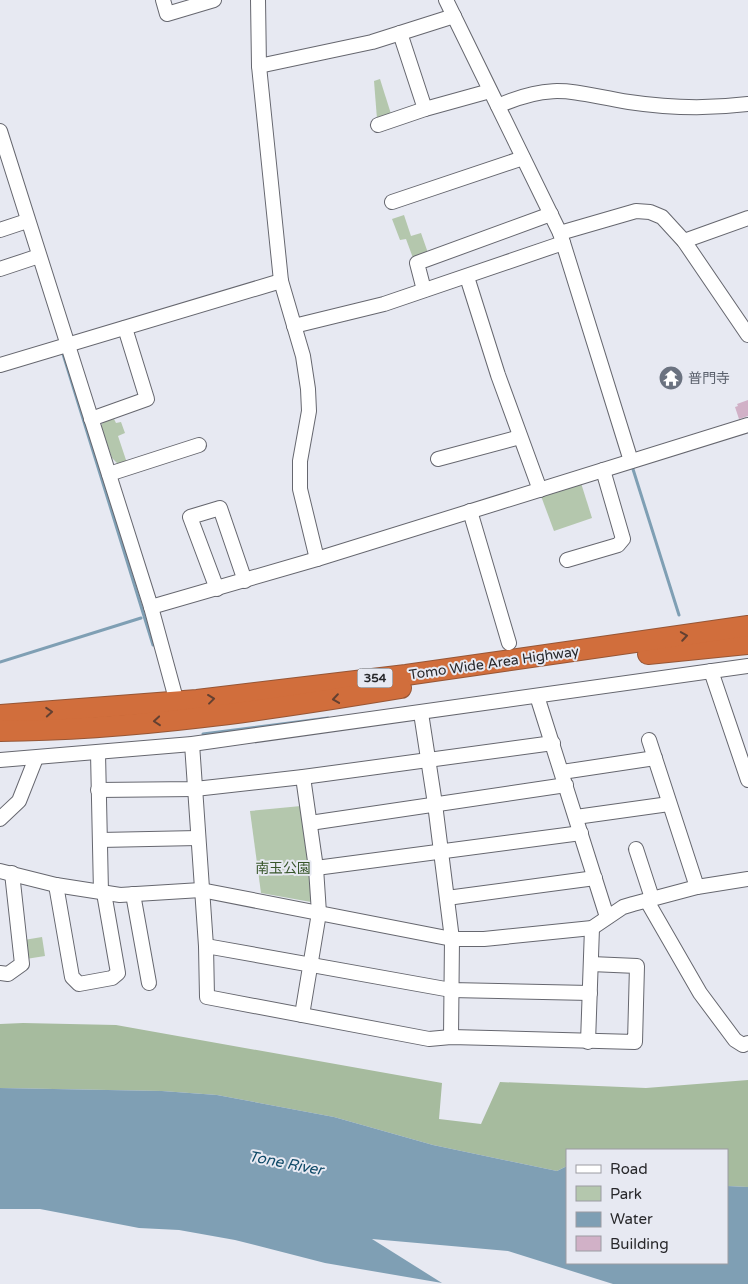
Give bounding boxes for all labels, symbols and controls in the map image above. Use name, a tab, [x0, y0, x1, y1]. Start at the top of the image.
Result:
temple icon: 普門寺	[658, 365, 684, 391]
place label: 普門寺	[688, 370, 730, 387]
one-way arrow	[680, 631, 688, 642]
street label: Tomo Wide Area Highway	[408, 643, 581, 683]
road number: 354	[358, 668, 392, 688]
one-way arrow	[331, 693, 339, 704]
one-way arrow	[206, 694, 215, 704]
one-way arrow	[45, 707, 53, 718]
one-way arrow	[153, 715, 161, 726]
park label: 南玉公園	[255, 860, 311, 877]
water label: Tone River	[247, 1147, 327, 1179]
legend	[566, 1149, 728, 1264]
text: Road	[610, 1160, 648, 1178]
text: Park	[610, 1185, 642, 1203]
text: Water	[610, 1210, 653, 1228]
text: Building	[610, 1235, 669, 1253]

